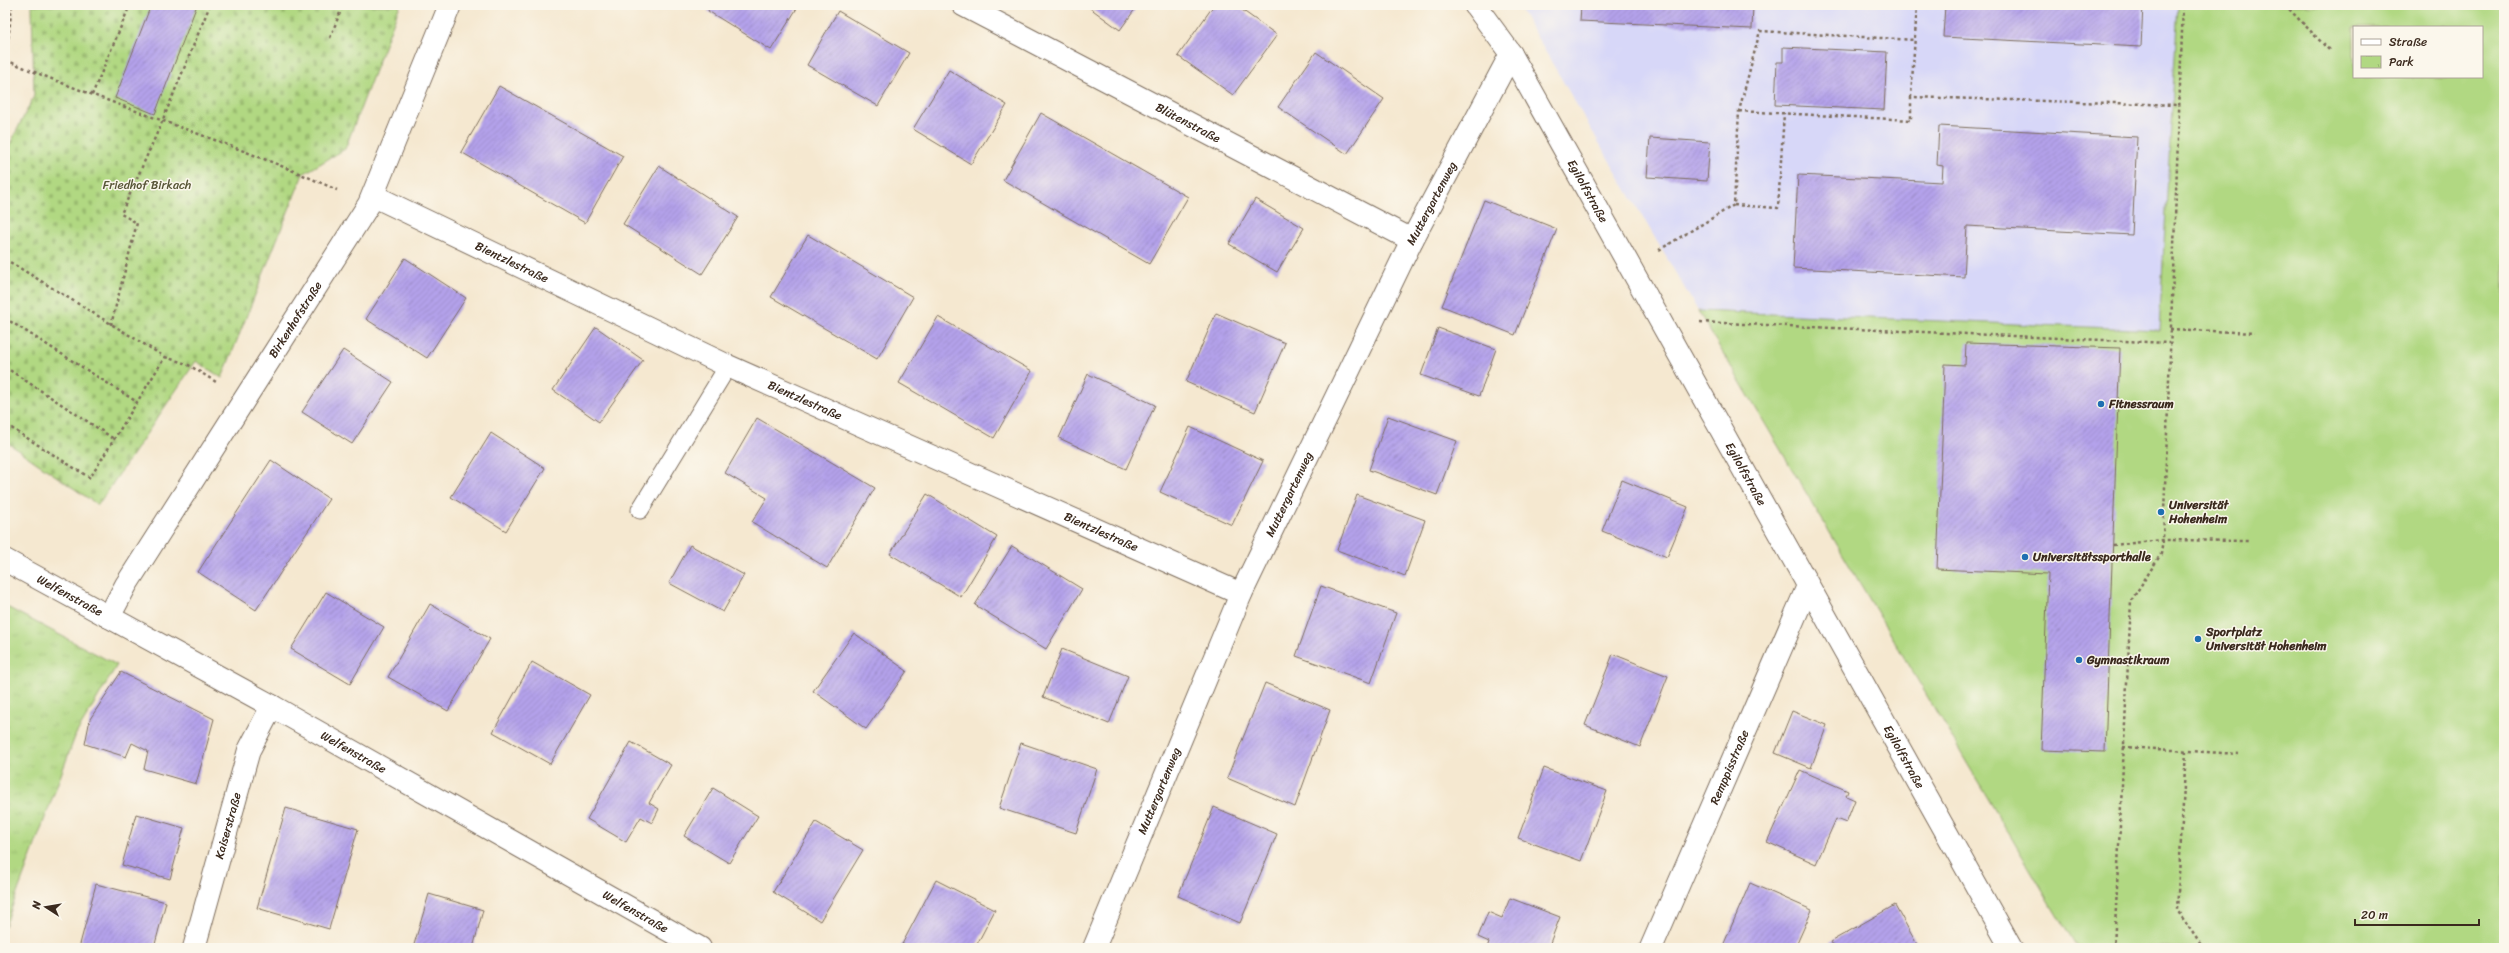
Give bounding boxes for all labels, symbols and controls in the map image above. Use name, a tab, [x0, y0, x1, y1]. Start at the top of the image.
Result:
legend	[2353, 26, 2483, 78]
text: Straße	[2389, 31, 2427, 53]
text: Park	[2389, 51, 2414, 73]
street label: Blütenstraße	[1151, 97, 1225, 149]
street label: Egilolfstraße	[1561, 155, 1614, 227]
street label: Muttergartenweg	[1400, 157, 1463, 249]
park label: Friedhof Birkach	[103, 174, 191, 196]
street label: Bientzlestraße	[471, 235, 553, 289]
street label: Birkenhofstraße	[262, 277, 328, 363]
street label: Bientzlestraße	[764, 374, 846, 426]
place label: Fitnessraum	[2108, 393, 2174, 415]
marker: Fitnessraum	[2096, 399, 2106, 409]
street label: Egilolfstraße	[1719, 438, 1773, 510]
street label: Muttergartenweg	[1259, 448, 1319, 541]
place label: Universität Hohenheim	[2168, 494, 2229, 530]
street label: Bientzlestraße	[1060, 506, 1142, 558]
marker: Universität Hohenheim	[2156, 507, 2166, 517]
place label: Universitätssporthalle	[2033, 546, 2151, 568]
marker: Universitätssporthalle	[2020, 552, 2030, 562]
street label: Welfenstraße	[33, 568, 107, 623]
place label: Sportplatz Universität Hohenheim	[2205, 621, 2327, 657]
marker: Sportplatz Universität Hohenheim	[2193, 634, 2203, 644]
place label: Gymnastikraum	[2086, 649, 2170, 671]
marker: Gymnastikraum	[2074, 655, 2084, 665]
street label: Egilolfstraße	[1877, 721, 1931, 793]
street label: Welfenstraße	[316, 725, 391, 780]
street label: Remppisstraße	[1703, 726, 1755, 808]
street label: Muttergartenweg	[1131, 744, 1187, 838]
street label: Kaiserstraße	[208, 790, 248, 862]
street label: Welfenstraße	[598, 884, 673, 939]
north arrow	[26, 887, 66, 927]
text: N	[26, 899, 47, 912]
scale bar	[2355, 901, 2479, 927]
text: 20 m	[2361, 904, 2388, 926]

